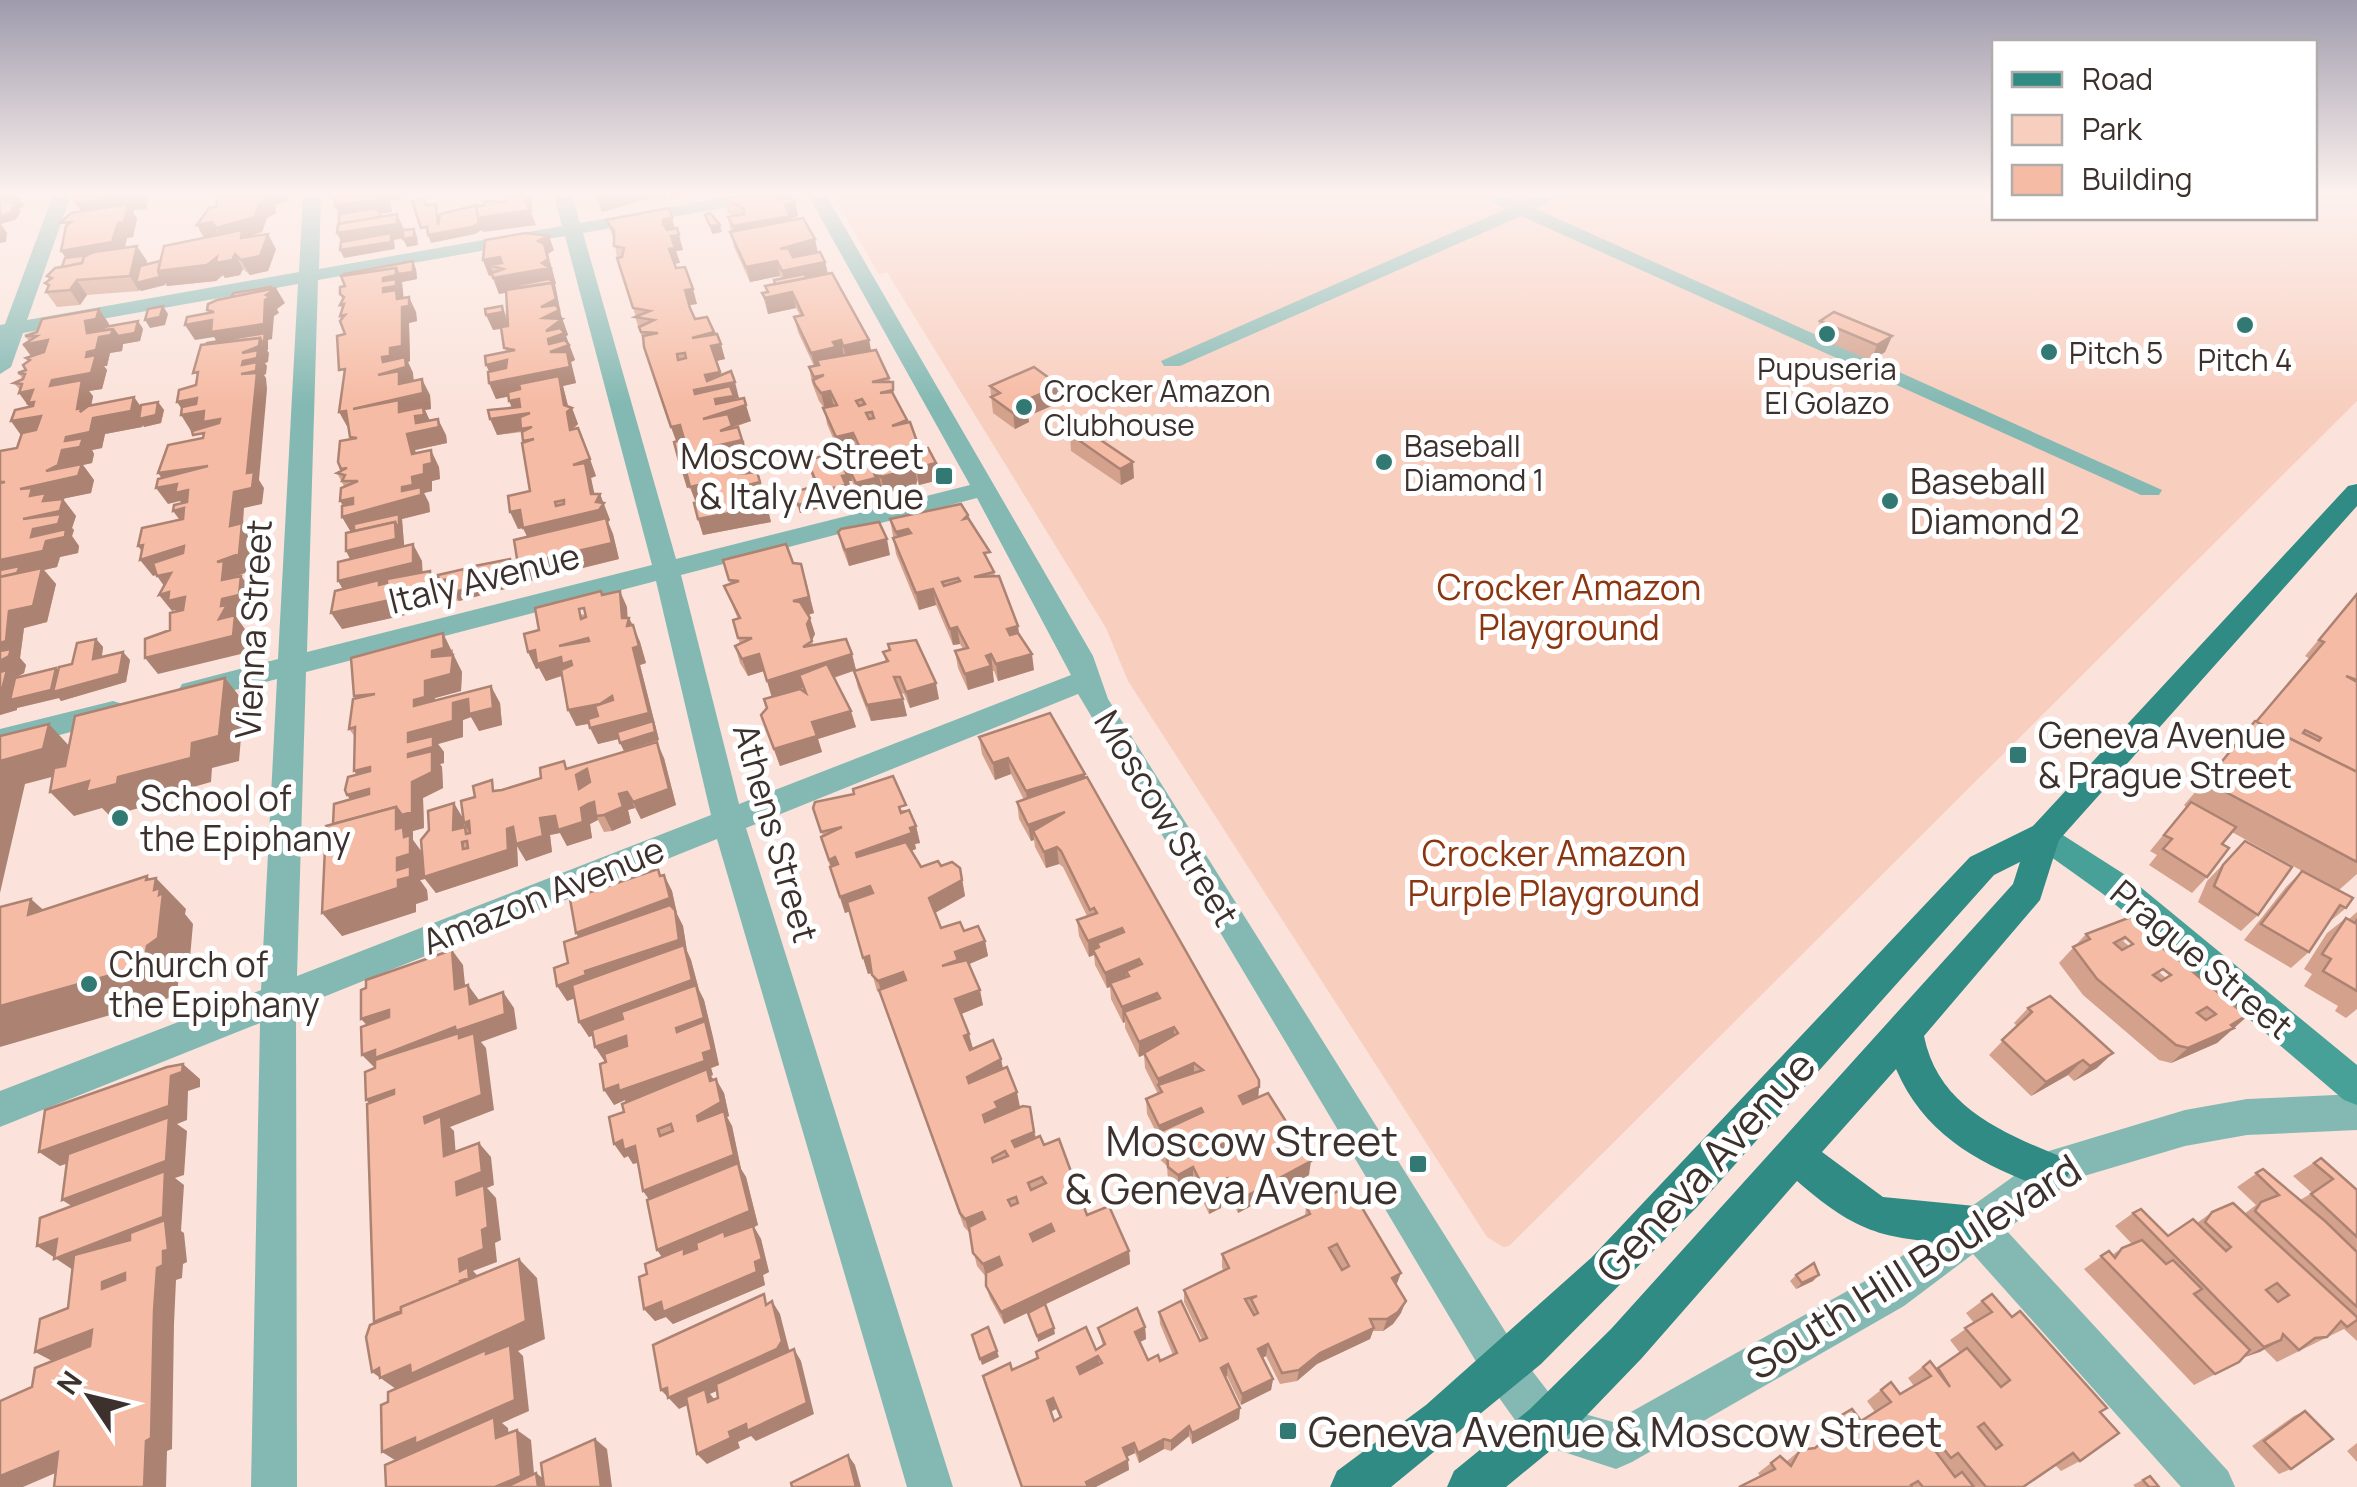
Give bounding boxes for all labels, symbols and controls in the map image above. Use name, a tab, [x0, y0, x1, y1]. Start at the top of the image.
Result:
legend	[1992, 40, 2317, 220]
text: Road	[2082, 58, 2153, 99]
text: Park	[2082, 108, 2143, 149]
text: Building	[2082, 158, 2193, 199]
marker: Pitch 4	[2234, 314, 2256, 336]
marker: Pupuseria El Golazo	[1816, 323, 1838, 345]
place label: Pitch 5	[2069, 332, 2163, 373]
place label: Pitch 4	[2198, 339, 2292, 380]
marker: Pitch 5	[2038, 341, 2060, 363]
place label: Pupuseria El Golazo	[1757, 348, 1897, 423]
place label: Crocker Amazon Clubhouse	[1044, 370, 1271, 445]
marker: Crocker Amazon Clubhouse	[1013, 396, 1035, 418]
place label: Baseball Diamond 1	[1404, 425, 1544, 500]
place label: Moscow Street & Italy Avenue	[680, 432, 924, 520]
marker: Baseball Diamond 1	[1373, 451, 1395, 473]
place label: Baseball Diamond 2	[1910, 457, 2080, 545]
marker: Moscow Street & Italy Avenue	[933, 465, 955, 487]
marker: Baseball Diamond 2	[1879, 490, 1901, 512]
street label: Vienna Street	[223, 518, 283, 740]
street label: Italy Avenue	[384, 531, 584, 625]
park label: Crocker Amazon Playground	[1437, 563, 1701, 651]
street label: Moscow Street	[1084, 701, 1250, 935]
place label: Geneva Avenue & Prague Street	[2038, 711, 2292, 799]
street label: Athens Street	[722, 718, 830, 948]
marker: Geneva Avenue & Prague Street	[2007, 744, 2029, 766]
place label: School of the Epiphany	[140, 774, 351, 862]
marker: School of the Epiphany	[109, 807, 131, 829]
street label: Amazon Avenue	[415, 825, 671, 965]
park label: Crocker Amazon Purple Playground	[1408, 829, 1700, 917]
street label: Prague Street	[2101, 869, 2303, 1049]
place label: Church of the Epiphany	[109, 940, 320, 1028]
marker: Church of the Epiphany	[78, 973, 100, 995]
street label: Geneva Avenue	[1582, 1037, 1828, 1295]
place label: Moscow Street & Geneva Avenue	[1065, 1111, 1398, 1217]
street label: South Hill Boulevard	[1735, 1140, 2091, 1392]
marker: Moscow Street & Geneva Avenue	[1407, 1153, 1429, 1175]
north arrow	[40, 1347, 140, 1447]
text: N	[47, 1363, 90, 1401]
place label: Geneva Avenue & Moscow Street	[1308, 1402, 1942, 1460]
marker: Geneva Avenue & Moscow Street	[1277, 1420, 1299, 1442]

